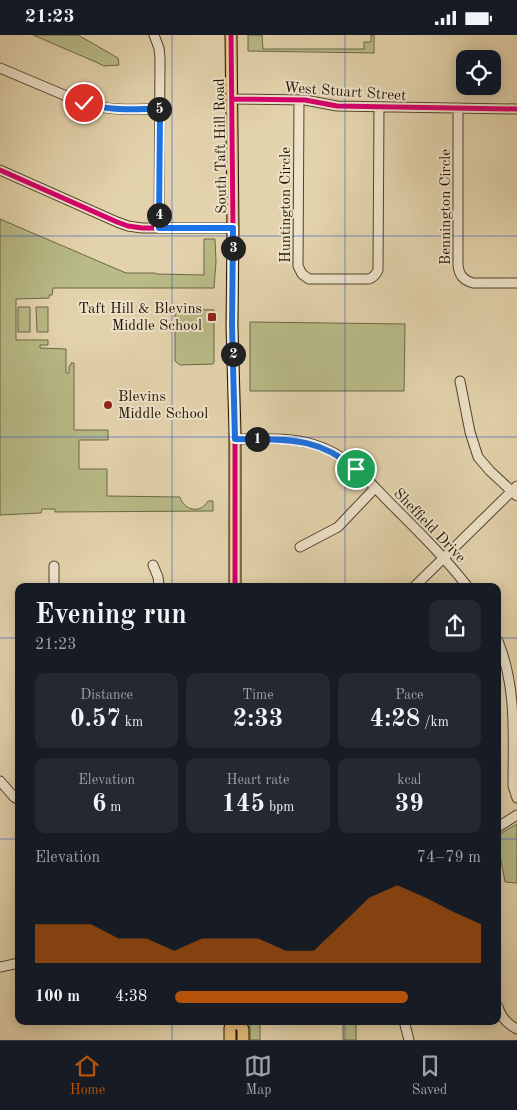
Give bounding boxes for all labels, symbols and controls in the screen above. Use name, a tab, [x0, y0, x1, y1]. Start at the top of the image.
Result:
text: 21:23	[25, 8, 74, 27]
map controls	[456, 50, 501, 95]
button: locate	[456, 50, 501, 95]
street label: South Taft Hill Road	[213, 78, 230, 214]
street label: West Stuart Street	[283, 81, 407, 104]
pin	[63, 82, 105, 124]
icon: check	[70, 89, 98, 117]
pin: 5	[146, 97, 172, 121]
text: 5	[155, 102, 164, 116]
street label: Huntington Circle	[279, 147, 294, 263]
street label: Bennington Circle	[439, 149, 454, 265]
pin: 4	[146, 203, 172, 227]
text: 4	[155, 208, 164, 222]
pin: 3	[220, 235, 246, 261]
text: 3	[229, 241, 238, 255]
place label: Taft Hill & Blevins Middle School	[78, 302, 202, 334]
marker: Taft Hill & Blevins Middle School	[206, 311, 218, 323]
pin: 2	[220, 341, 246, 367]
text: 2	[229, 347, 238, 361]
place label: Blevins Middle School	[118, 390, 208, 422]
marker: Blevins Middle School	[102, 399, 114, 411]
pin: 1	[244, 427, 270, 451]
text: 1	[253, 432, 262, 446]
pin	[335, 448, 377, 490]
icon: arrive	[342, 455, 370, 483]
street label: Sheffield Drive	[390, 486, 468, 566]
button: share	[429, 600, 481, 652]
text: Evening run	[35, 602, 187, 630]
text: 21:23	[35, 637, 77, 653]
text: Distance	[80, 688, 133, 702]
text: Time	[242, 688, 274, 702]
text: Pace	[395, 688, 424, 702]
text: 0.57	[70, 707, 121, 732]
text: 2:33	[233, 707, 283, 732]
text: 4:28	[370, 707, 420, 732]
text: km	[121, 715, 143, 729]
text: /km	[420, 715, 449, 729]
text: Elevation	[78, 773, 135, 787]
text: Heart rate	[227, 773, 289, 787]
text: kcal	[397, 773, 421, 787]
text: 6	[92, 792, 106, 817]
text: 145	[222, 792, 265, 817]
text: 39	[395, 792, 424, 817]
text: m	[106, 800, 121, 814]
text: bpm	[265, 800, 294, 814]
text: Elevation	[35, 850, 100, 866]
text: 74–79 m	[417, 850, 481, 866]
text: 100 m	[35, 989, 80, 1005]
text: 4:38	[115, 989, 147, 1005]
tab: Home	[70, 1052, 105, 1099]
tab: Map	[244, 1052, 272, 1099]
tab: Saved	[412, 1052, 447, 1099]

